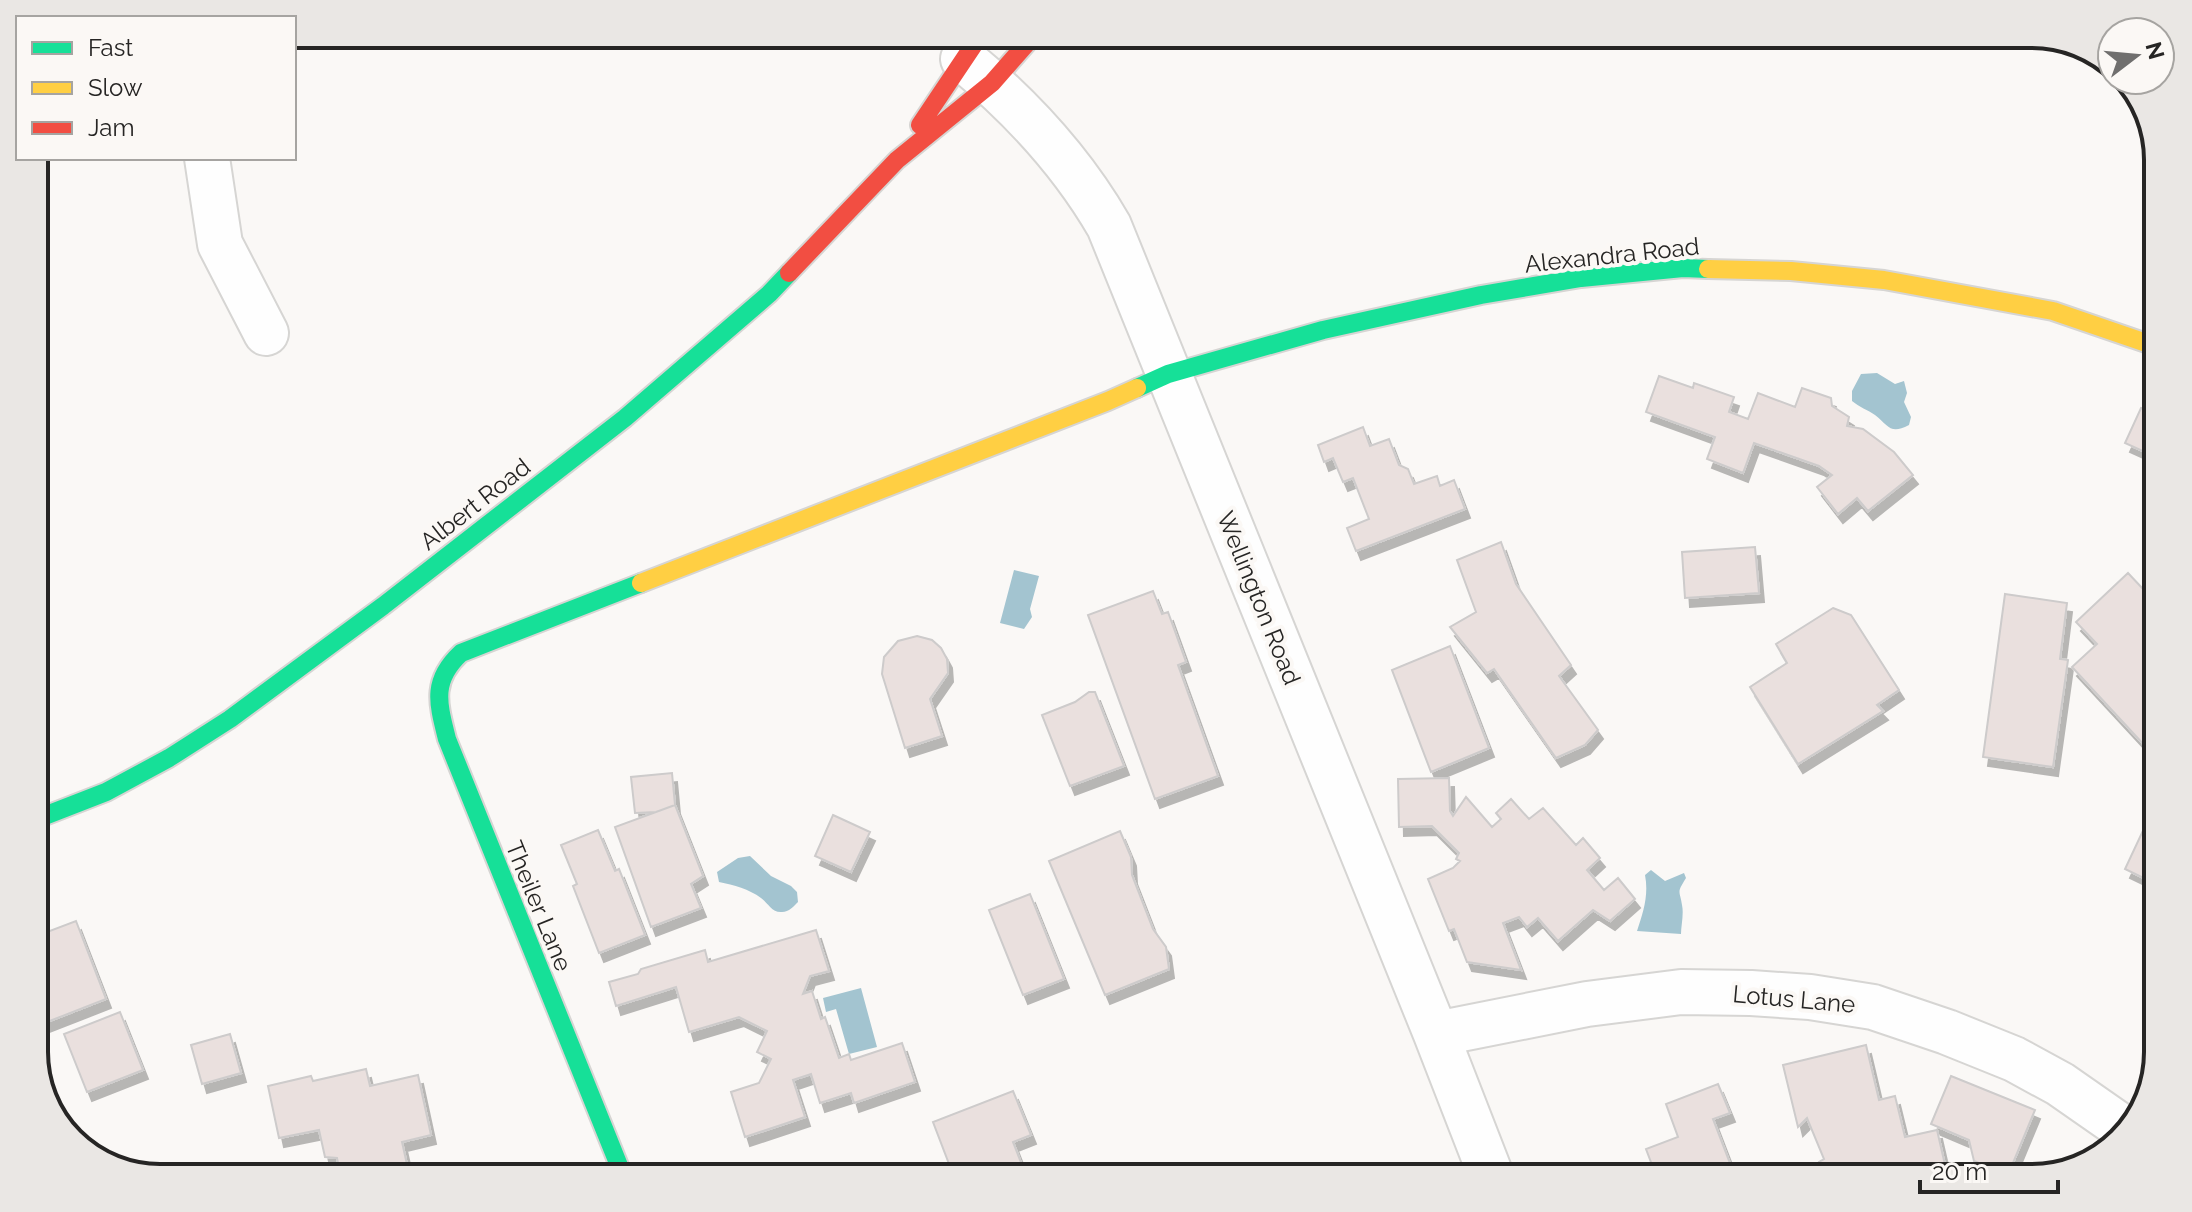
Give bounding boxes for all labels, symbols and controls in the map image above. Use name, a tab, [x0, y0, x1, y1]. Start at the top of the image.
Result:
legend	[16, 16, 296, 160]
north arrow	[2096, 16, 2176, 96]
text: Fast	[88, 33, 133, 62]
text: N	[2140, 39, 2170, 62]
text: Slow	[88, 73, 143, 102]
text: Jam	[88, 113, 134, 142]
street label: Alexandra Road	[1523, 231, 1701, 279]
street label: Albert Road	[414, 452, 536, 556]
street label: Wellington Road	[1211, 507, 1307, 689]
street label: Theiler Lane	[500, 837, 578, 975]
street label: Lotus Lane	[1731, 979, 1857, 1019]
scale bar	[1920, 1144, 2058, 1194]
text: 20 m	[1932, 1157, 1987, 1186]

